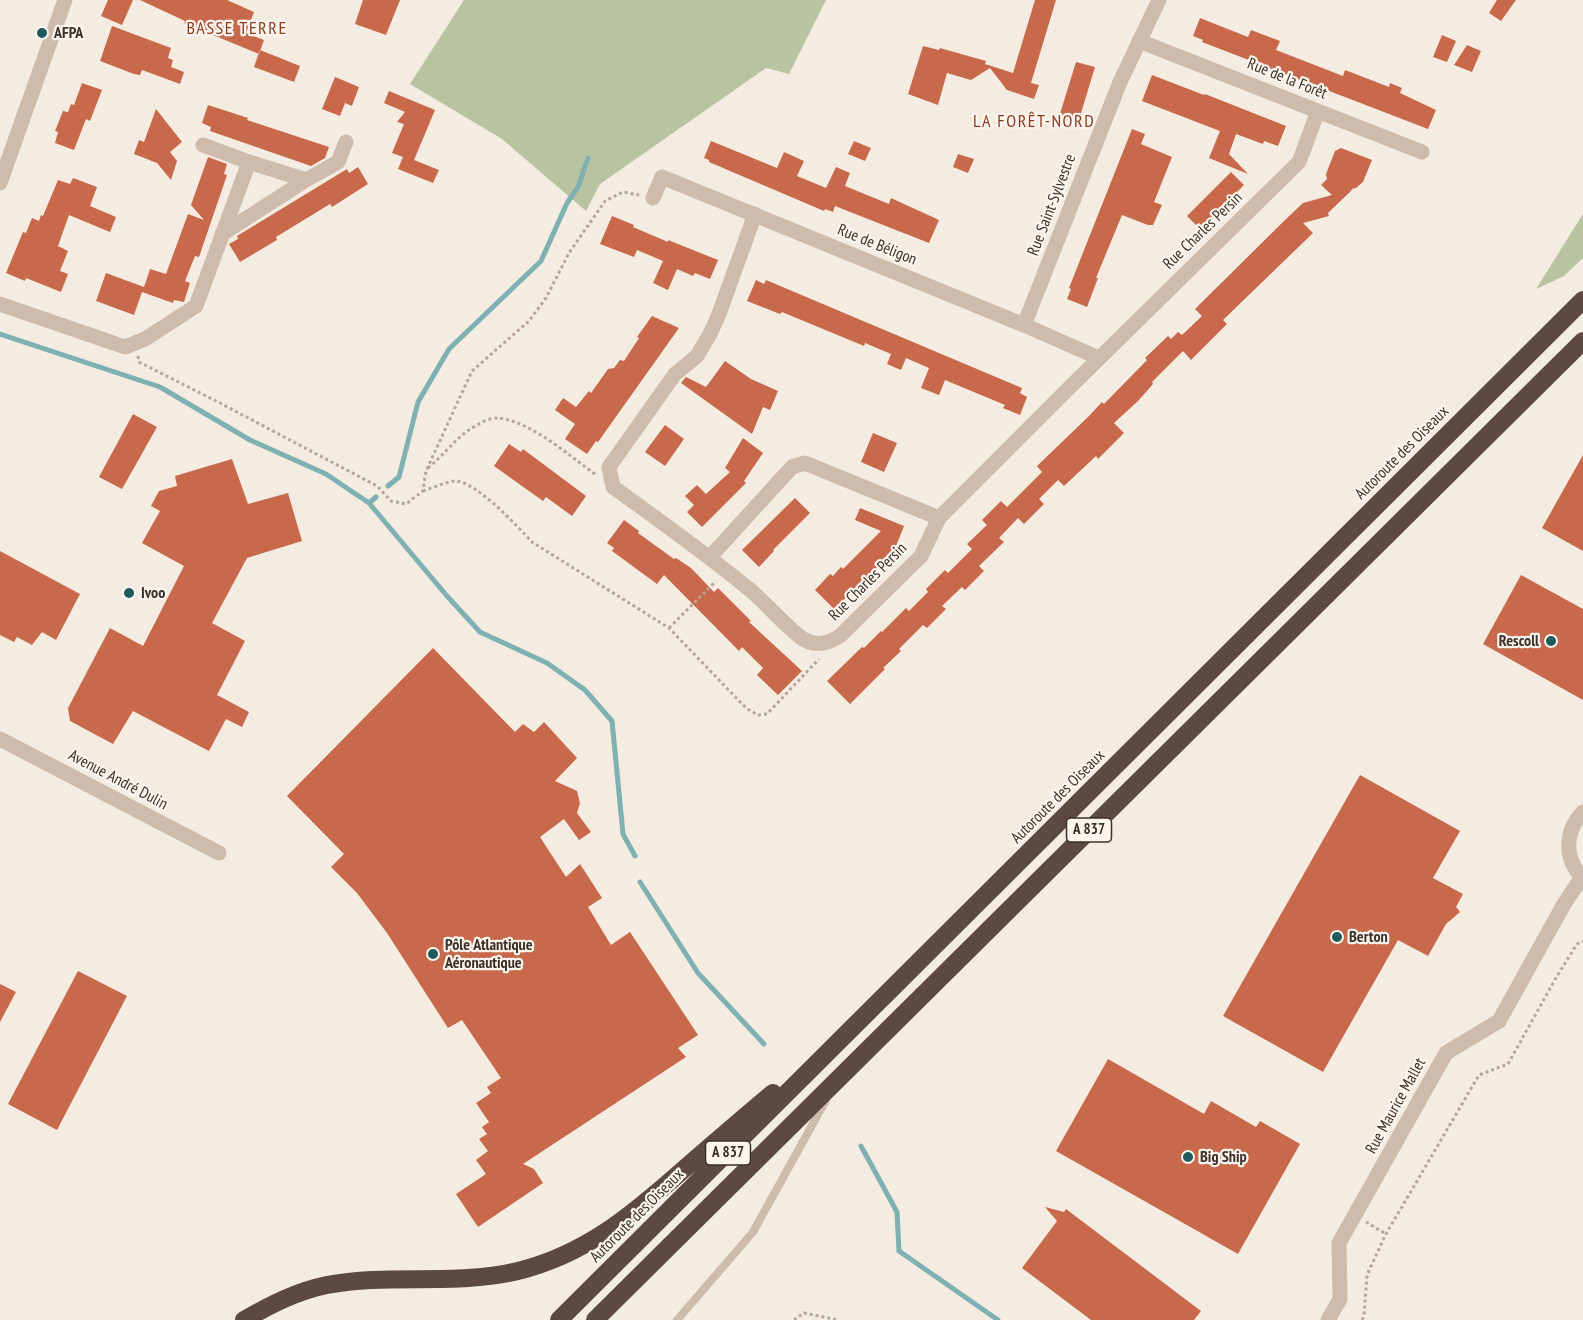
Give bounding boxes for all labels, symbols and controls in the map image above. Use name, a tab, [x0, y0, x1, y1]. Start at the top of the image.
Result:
district label: BASSE TERRE	[186, 18, 288, 40]
place label: AFPA	[54, 23, 83, 43]
marker: AFPA	[35, 26, 49, 40]
street label: Rue de la Forêt	[1244, 54, 1330, 104]
district label: LA FORÊT-NORD	[973, 111, 1095, 133]
street label: Rue Saint-Sylvestre	[1024, 151, 1080, 259]
street label: Rue Charles Persin	[1159, 188, 1247, 274]
street label: Rue de Béligon	[835, 220, 919, 270]
street label: Autoroute des Oiseaux	[1351, 402, 1453, 504]
street label: Rue Charles Persin	[825, 539, 911, 625]
place label: Ivoo	[141, 583, 165, 603]
marker: Ivoo	[122, 586, 136, 600]
place label: Rescoll	[1499, 631, 1539, 651]
marker: Rescoll	[1544, 634, 1558, 648]
street label: Avenue André Dulin	[65, 746, 171, 814]
street label: Autoroute des Oiseaux	[1007, 746, 1109, 848]
road number: A 837	[1066, 818, 1112, 842]
place label: Berton	[1349, 927, 1388, 947]
marker: Berton	[1330, 930, 1344, 944]
place label: Pôle Atlantique Aéronautique	[445, 935, 533, 973]
marker: Pôle Atlantique Aéronautique	[426, 947, 440, 961]
street label: Rue Maurice Mallet	[1362, 1055, 1430, 1157]
road number: A 837	[706, 1141, 750, 1165]
place label: Big Ship	[1200, 1147, 1247, 1167]
marker: Big Ship	[1181, 1150, 1195, 1164]
street label: Autoroute des Oiseaux	[586, 1165, 688, 1267]

